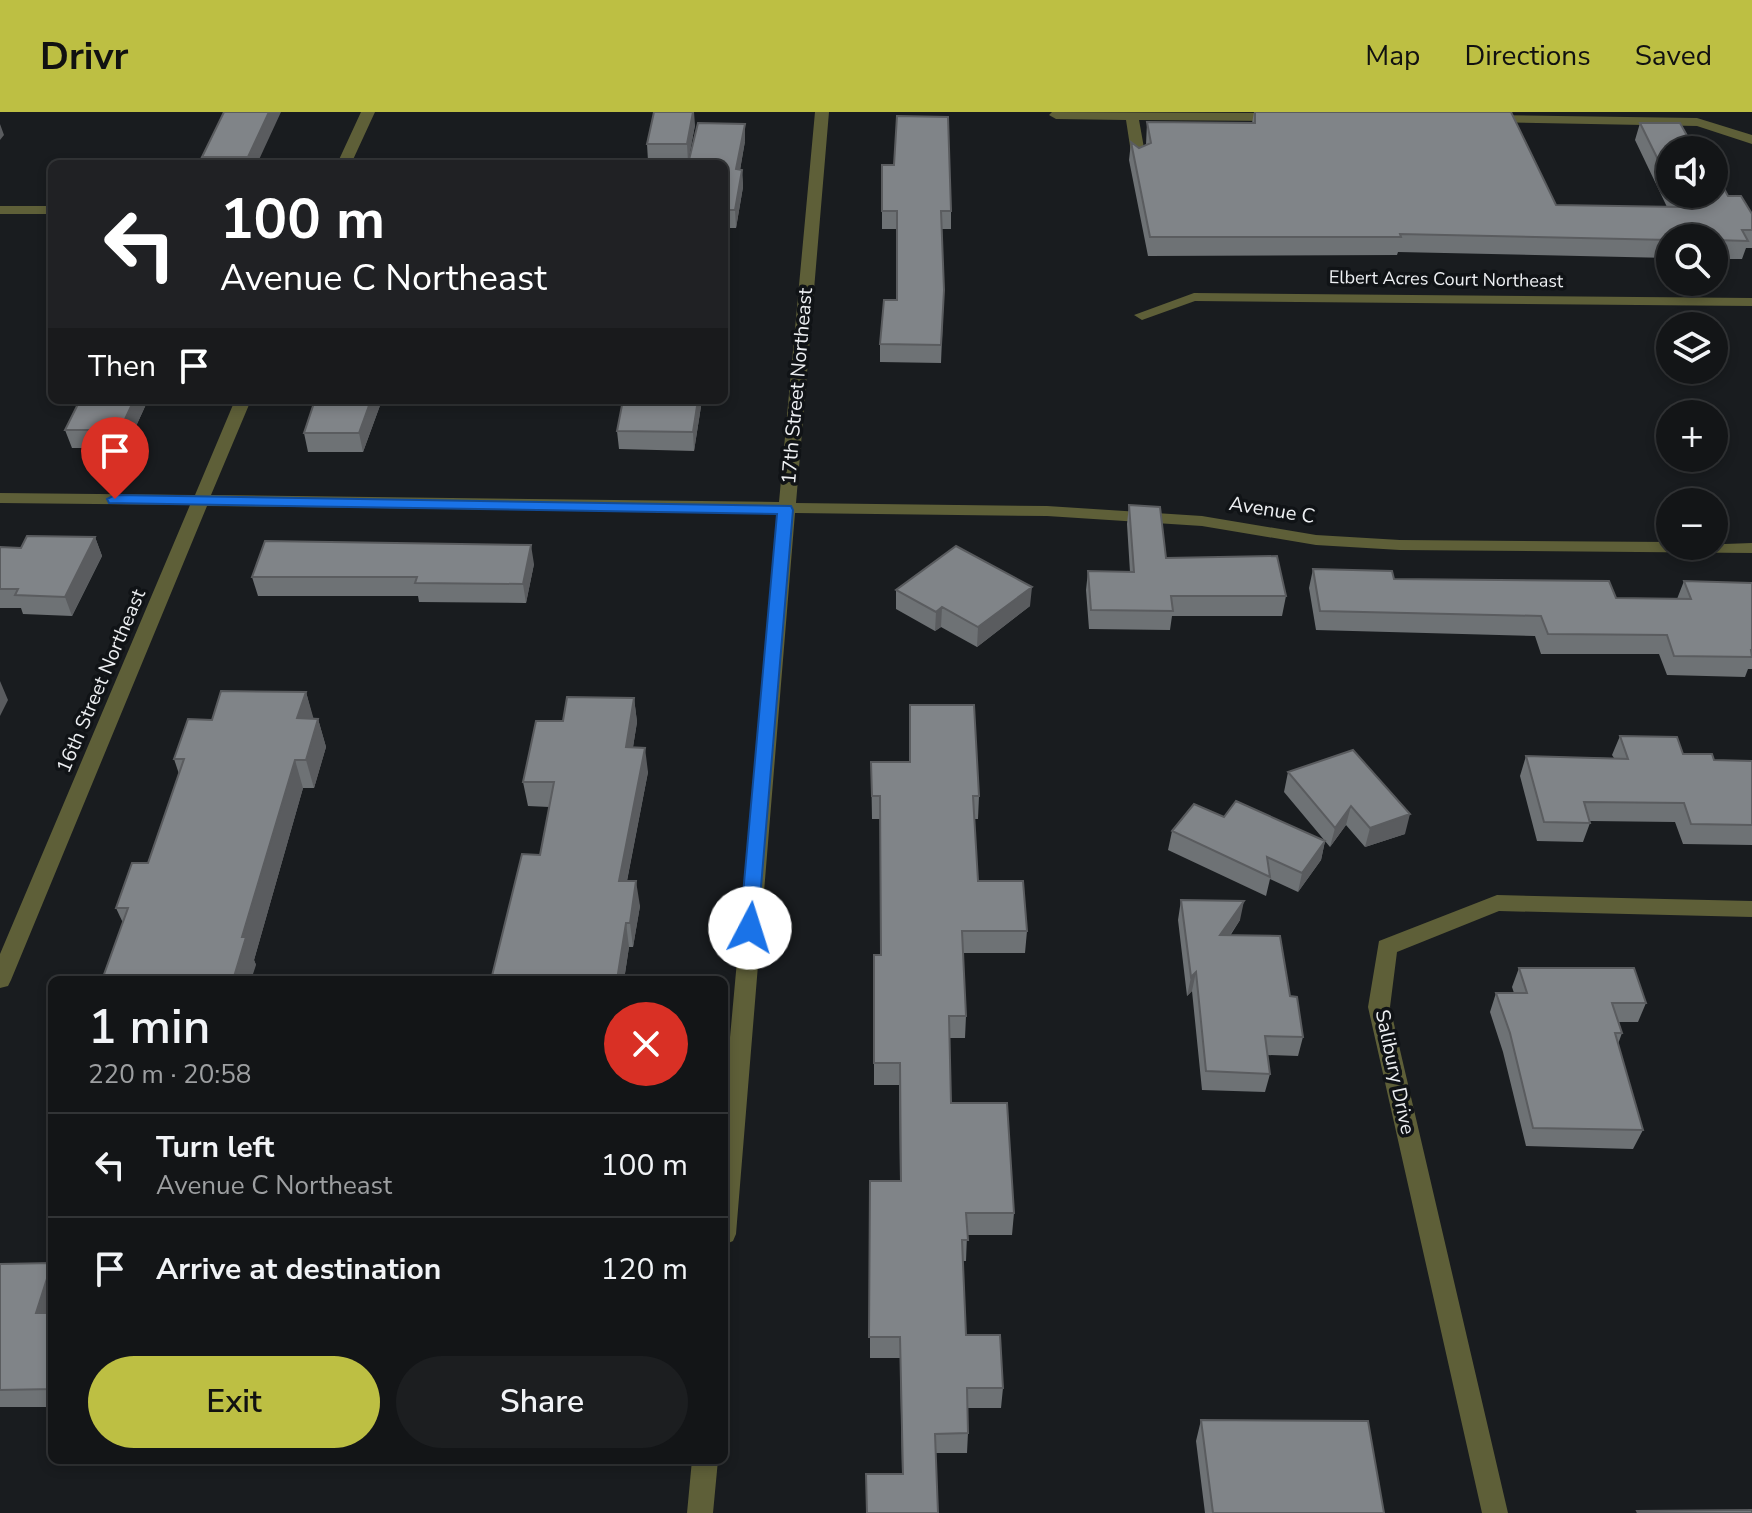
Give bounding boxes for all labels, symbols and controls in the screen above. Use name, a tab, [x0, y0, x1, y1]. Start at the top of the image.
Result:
text: Drivr	[40, 31, 128, 82]
text: Map	[1365, 37, 1420, 75]
text: Directions	[1464, 37, 1591, 75]
text: Saved	[1635, 37, 1712, 75]
map controls	[1656, 136, 1728, 560]
button: sound	[1656, 136, 1728, 208]
text: 100 m	[220, 181, 385, 258]
icon: left	[88, 192, 192, 296]
button: search	[1656, 224, 1728, 296]
text: Avenue C Northeast	[220, 254, 547, 303]
street label: Elbert Acres Court Northeast	[1329, 265, 1564, 293]
street label: 17th Street Northeast	[775, 286, 819, 485]
button: layers	[1656, 312, 1728, 384]
icon: arrive	[172, 344, 216, 388]
text: Then	[88, 346, 156, 387]
button: +	[1656, 400, 1728, 472]
pin	[81, 417, 149, 499]
icon: arrive	[93, 429, 137, 473]
button: −	[1656, 488, 1728, 560]
street label: Avenue C	[1227, 490, 1317, 530]
street label: 16th Street Northeast	[50, 584, 152, 777]
position arrow	[708, 886, 792, 970]
text: 1 min	[88, 994, 210, 1060]
button: close	[604, 1002, 688, 1086]
street label: Salibury Drive	[1369, 1007, 1421, 1137]
text: 220 m · 20:58	[88, 1057, 251, 1092]
text: Turn left	[156, 1127, 274, 1168]
icon: left	[88, 1143, 132, 1187]
text: 100 m	[601, 1145, 688, 1186]
text: Avenue C Northeast	[156, 1168, 392, 1203]
icon: arrive	[88, 1247, 132, 1291]
text: Arrive at destination	[156, 1249, 441, 1290]
text: 120 m	[601, 1249, 688, 1290]
button: Exit	[88, 1356, 380, 1448]
button: Share	[396, 1356, 688, 1448]

